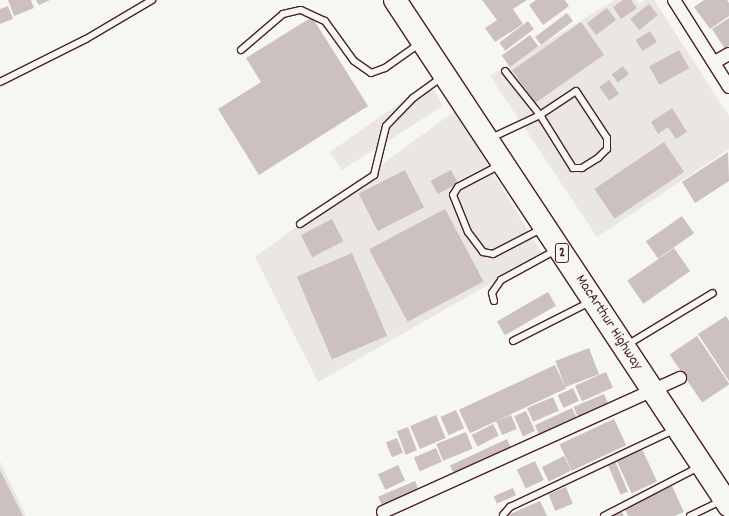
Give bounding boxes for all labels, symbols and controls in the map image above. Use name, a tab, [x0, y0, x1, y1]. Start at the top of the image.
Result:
road number: 2	[554, 241, 570, 265]
street label: MacArthur Highway	[570, 272, 646, 374]

